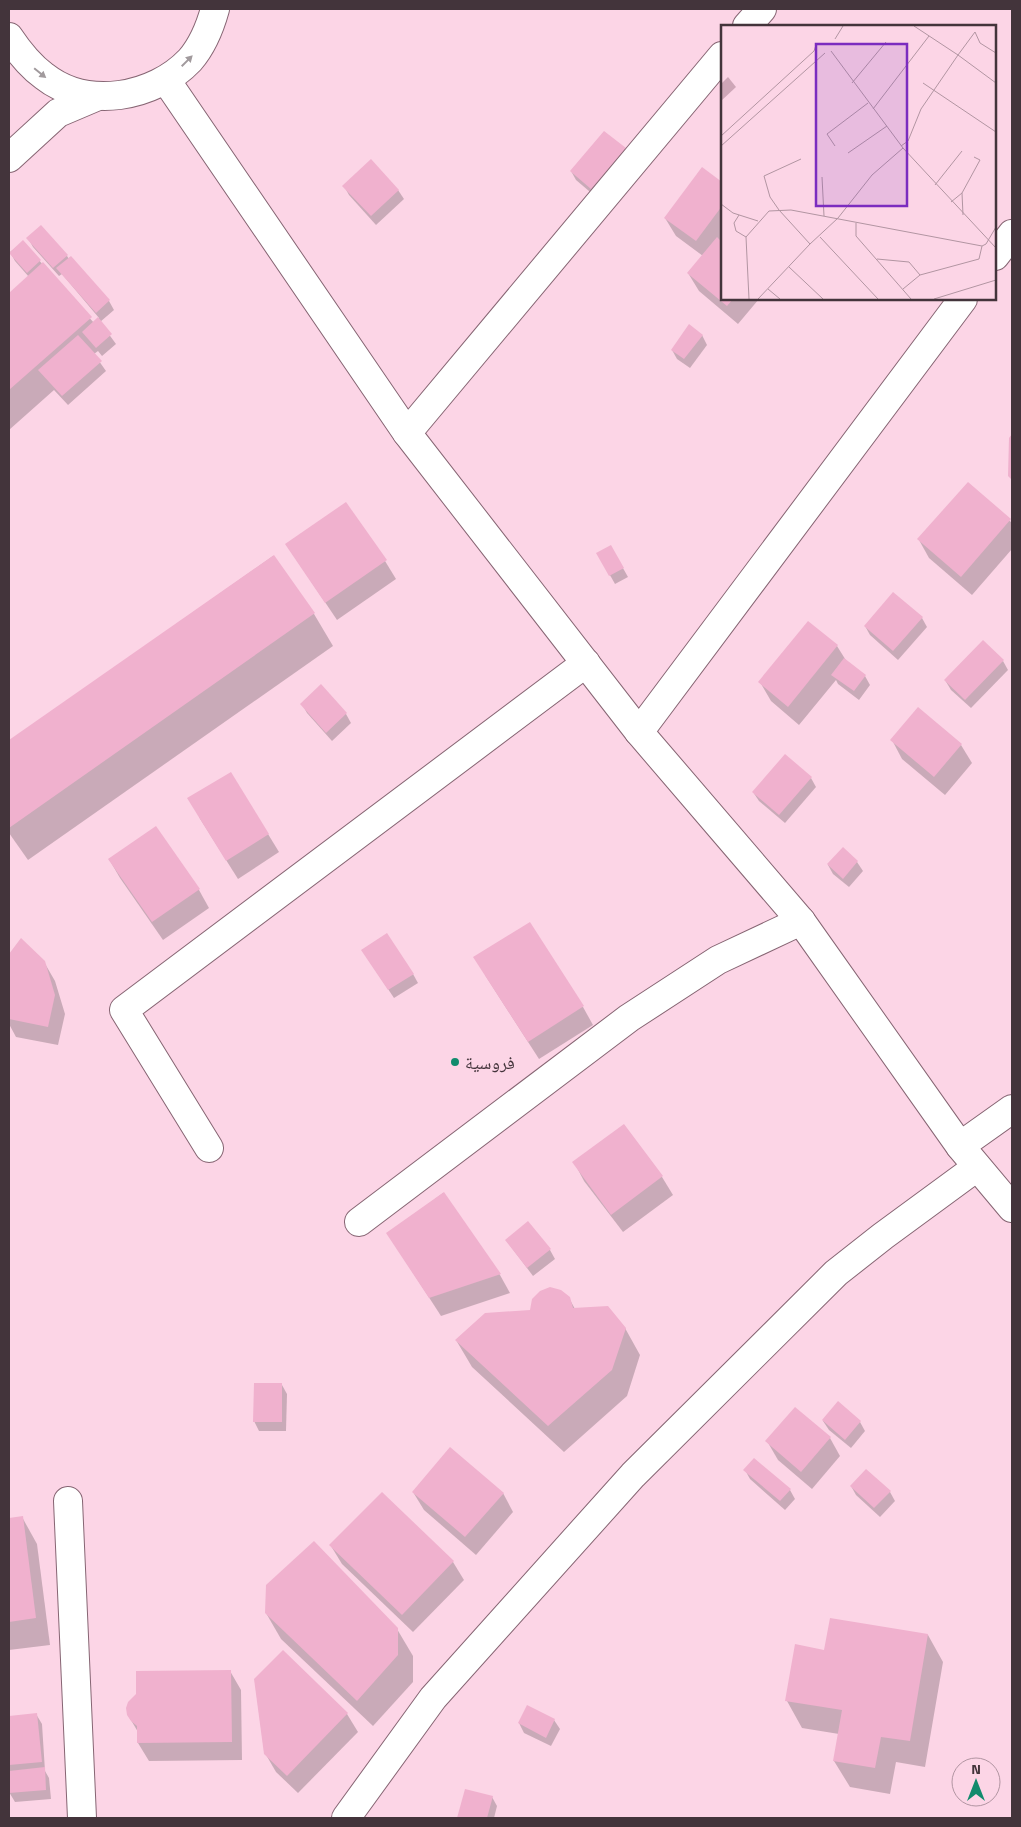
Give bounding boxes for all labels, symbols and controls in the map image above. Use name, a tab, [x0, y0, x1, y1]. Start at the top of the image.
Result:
inset map	[721, 25, 996, 300]
one-way arrow	[181, 55, 193, 67]
one-way arrow	[34, 67, 46, 79]
place label: فروسية	[465, 1049, 515, 1076]
marker: فروسية	[449, 1056, 461, 1068]
north arrow	[951, 1757, 1001, 1807]
text: N	[971, 1758, 981, 1779]

